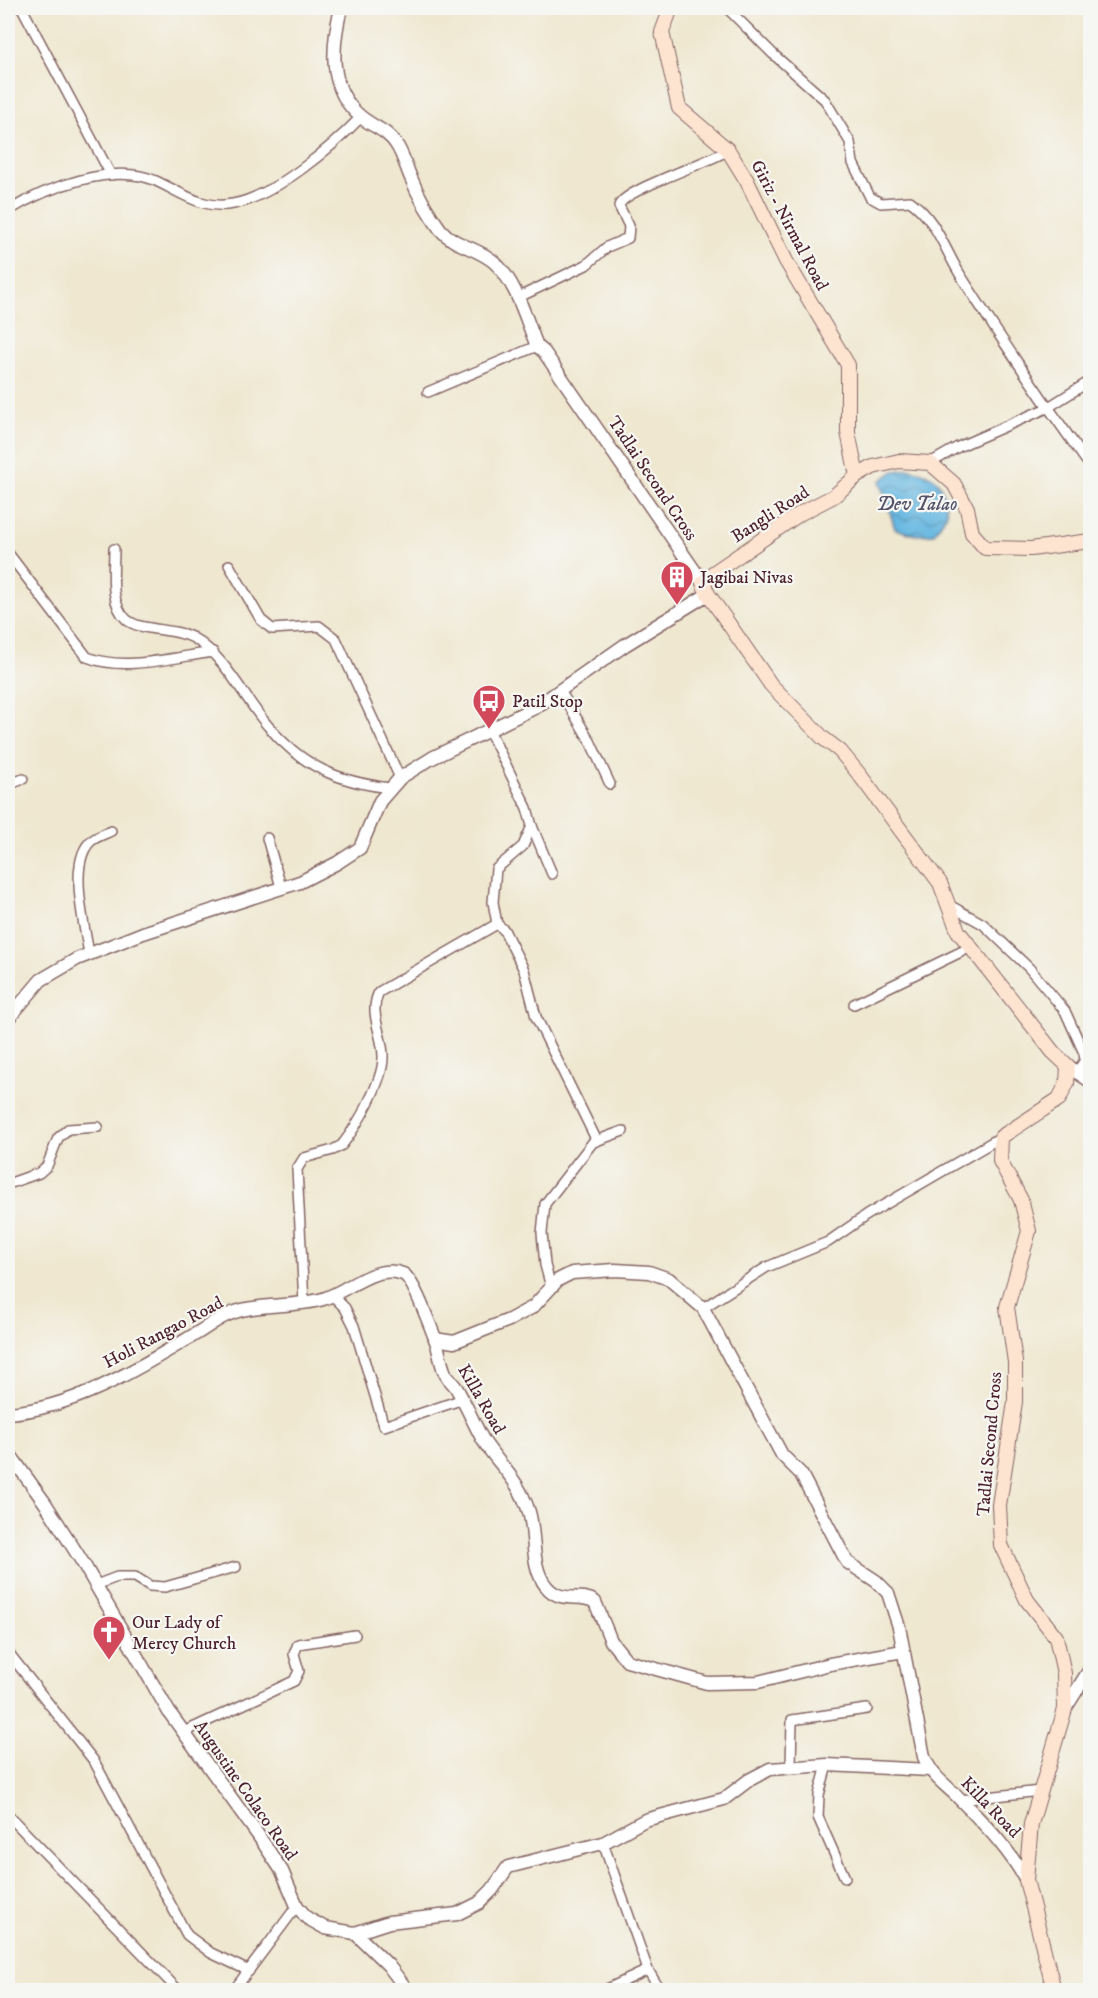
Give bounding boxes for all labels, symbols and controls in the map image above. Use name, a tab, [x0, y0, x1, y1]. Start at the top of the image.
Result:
street label: Giriz - Nirmal Road	[745, 156, 833, 295]
street label: Tadlai Second Cross	[602, 412, 702, 545]
street label: Bangli Road	[727, 482, 814, 548]
water label: Dev Talao	[876, 492, 958, 517]
building icon: Jagibai Nivas	[659, 559, 695, 606]
place label: Jagibai Nivas	[698, 567, 793, 589]
bus stop icon: Patil Stop	[471, 683, 507, 730]
place label: Patil Stop	[512, 691, 583, 713]
street label: Holi Rangao Road	[100, 1292, 227, 1374]
street label: Killa Road	[452, 1361, 510, 1438]
street label: Tadlai Second Cross	[973, 1371, 1007, 1517]
place label: Our Lady of Mercy Church	[132, 1612, 237, 1655]
church icon: Our Lady of Mercy Church	[91, 1614, 127, 1661]
street label: Augustine Colaco Road	[189, 1716, 302, 1865]
street label: Killa Road	[956, 1772, 1025, 1843]

